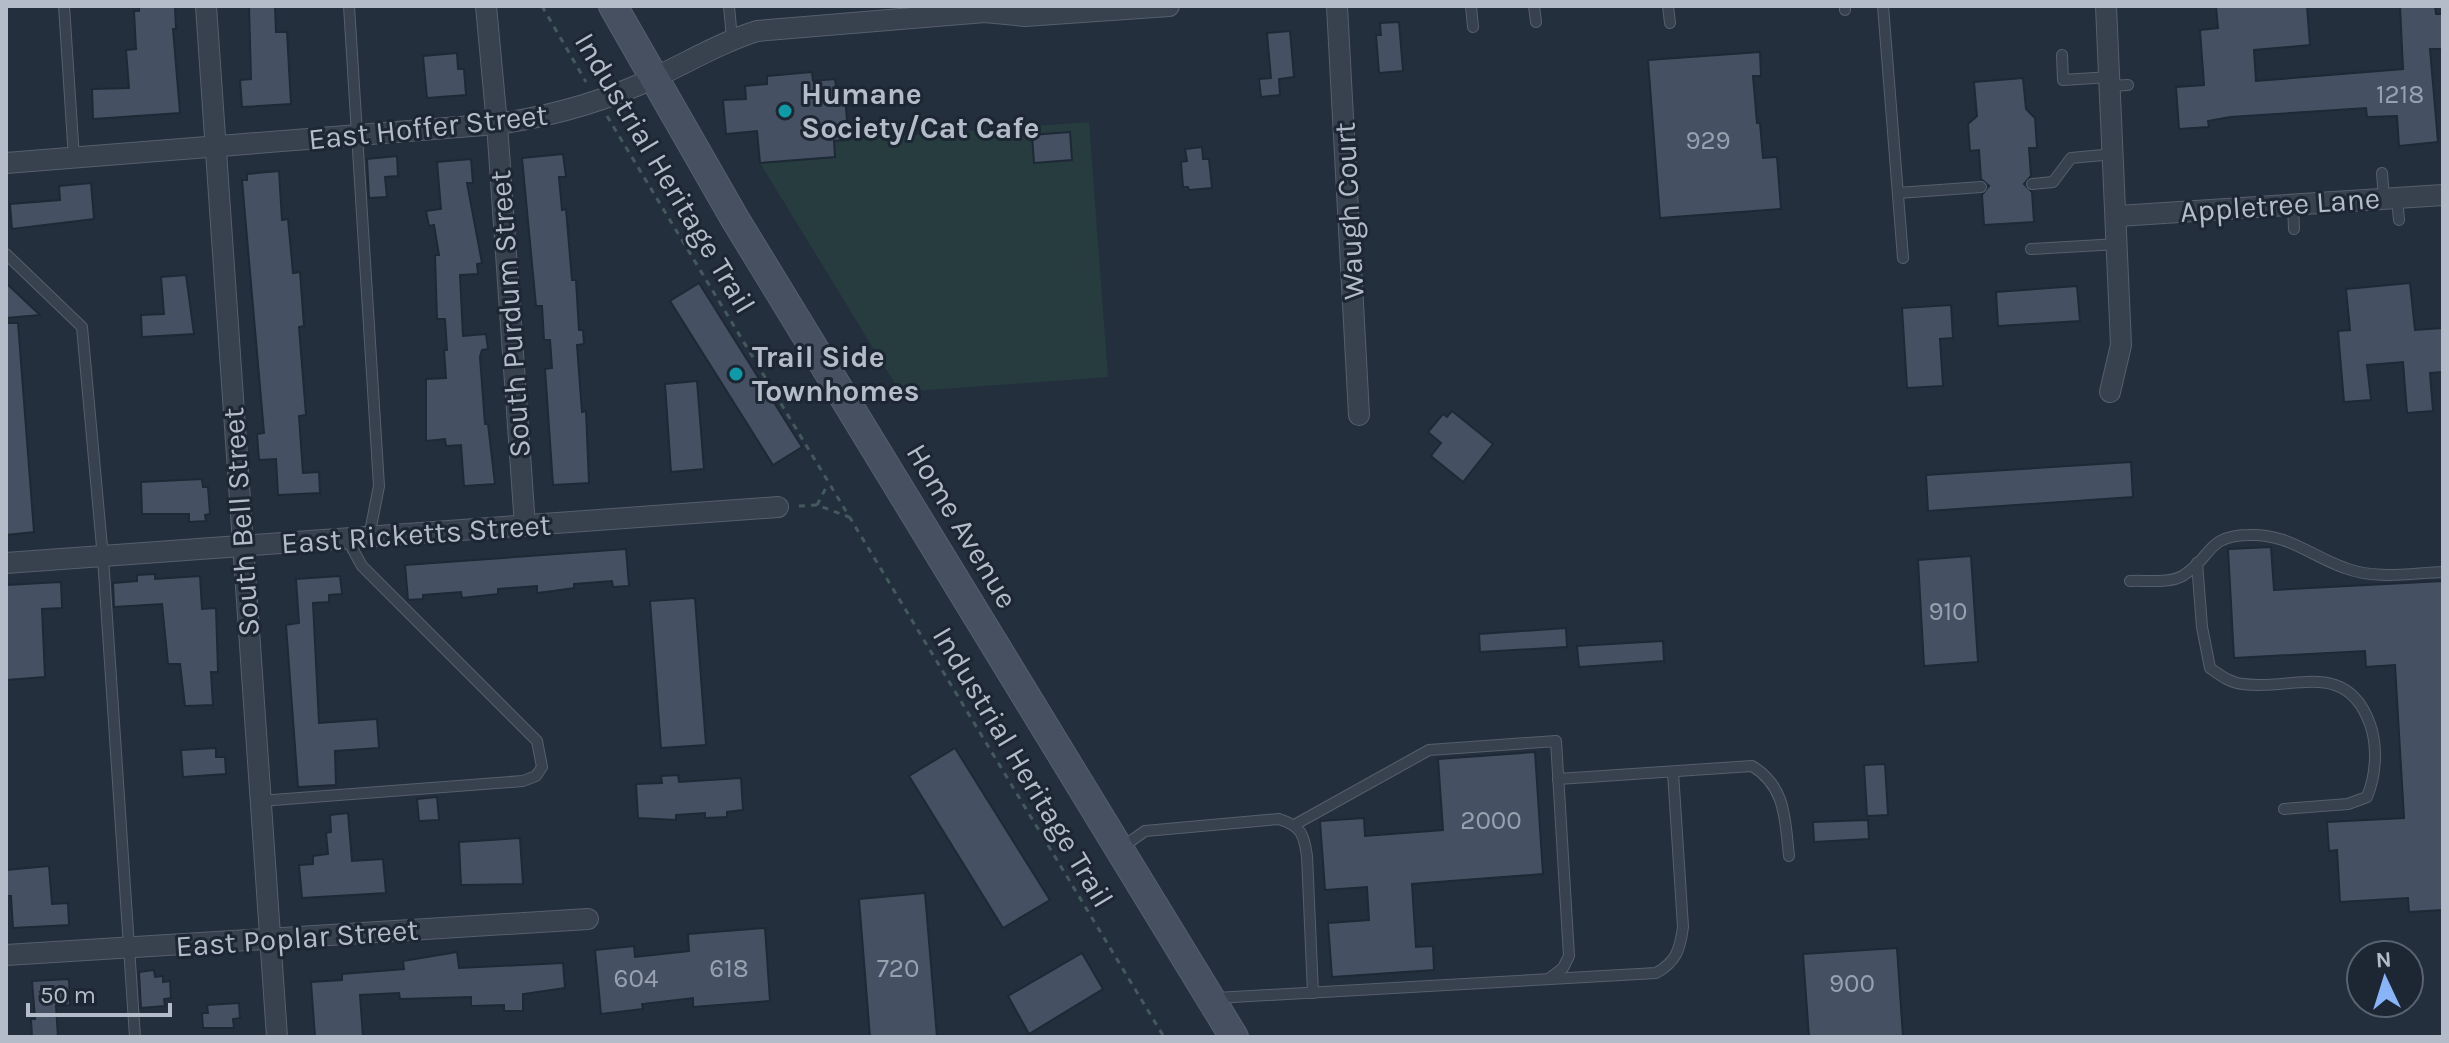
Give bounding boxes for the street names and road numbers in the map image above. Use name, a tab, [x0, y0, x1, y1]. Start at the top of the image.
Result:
street label: Industrial Heritage Trail	[567, 26, 763, 320]
street label: East Hoffer Street	[307, 97, 549, 157]
street label: Waugh Court	[1326, 121, 1372, 301]
street label: South Purdum Street	[482, 169, 538, 459]
street label: Appletree Lane	[2179, 180, 2381, 230]
street label: South Bell Street	[215, 406, 267, 638]
street label: Home Avenue	[899, 437, 1025, 615]
street label: East Ricketts Street	[280, 507, 552, 561]
street label: Industrial Heritage Trail	[925, 620, 1121, 914]
street label: East Poplar Street	[174, 912, 420, 964]

